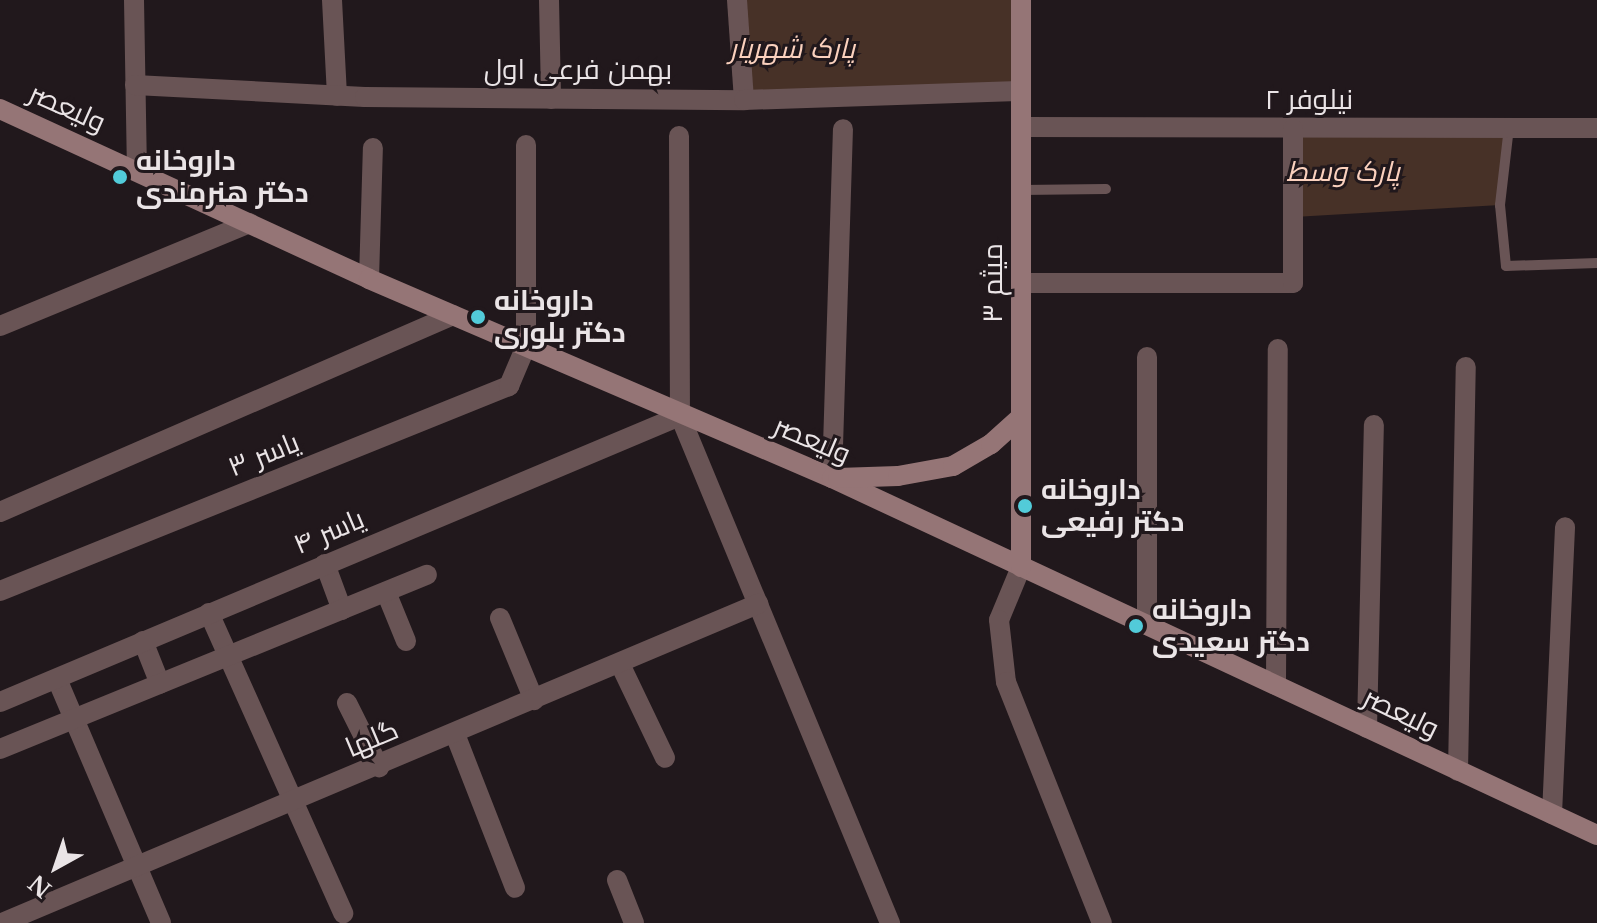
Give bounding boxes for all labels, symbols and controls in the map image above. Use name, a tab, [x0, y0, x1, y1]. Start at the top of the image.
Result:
park label: پارک شهریار	[729, 32, 855, 66]
street label: بهمن فرعی اول	[484, 53, 672, 87]
street label: ولیعصر	[23, 76, 111, 140]
street label: نیلوفر ۲	[1265, 83, 1353, 117]
place label: داروخانه دکتر هنرمندی	[136, 144, 309, 210]
park label: پارک وسط	[1286, 155, 1400, 189]
marker: داروخانه دکتر هنرمندی	[111, 168, 129, 186]
street label: میثم ۳	[976, 243, 1010, 323]
place label: داروخانه دکتر بلوری	[494, 284, 626, 350]
marker: داروخانه دکتر بلوری	[469, 308, 487, 326]
street label: ولیعصر	[768, 409, 856, 471]
street label: یاسر ۳	[224, 426, 304, 484]
place label: داروخانه دکتر رفیعی	[1041, 473, 1184, 539]
marker: داروخانه دکتر رفیعی	[1016, 497, 1034, 515]
street label: یاسر ۴	[289, 502, 369, 562]
place label: داروخانه دکتر سعیدی	[1152, 593, 1310, 659]
marker: داروخانه دکتر سعیدی	[1127, 617, 1145, 635]
street label: ولیعصر	[1358, 680, 1444, 746]
street label: گلها	[340, 713, 404, 765]
north arrow	[16, 827, 96, 907]
text: N	[24, 869, 57, 903]

